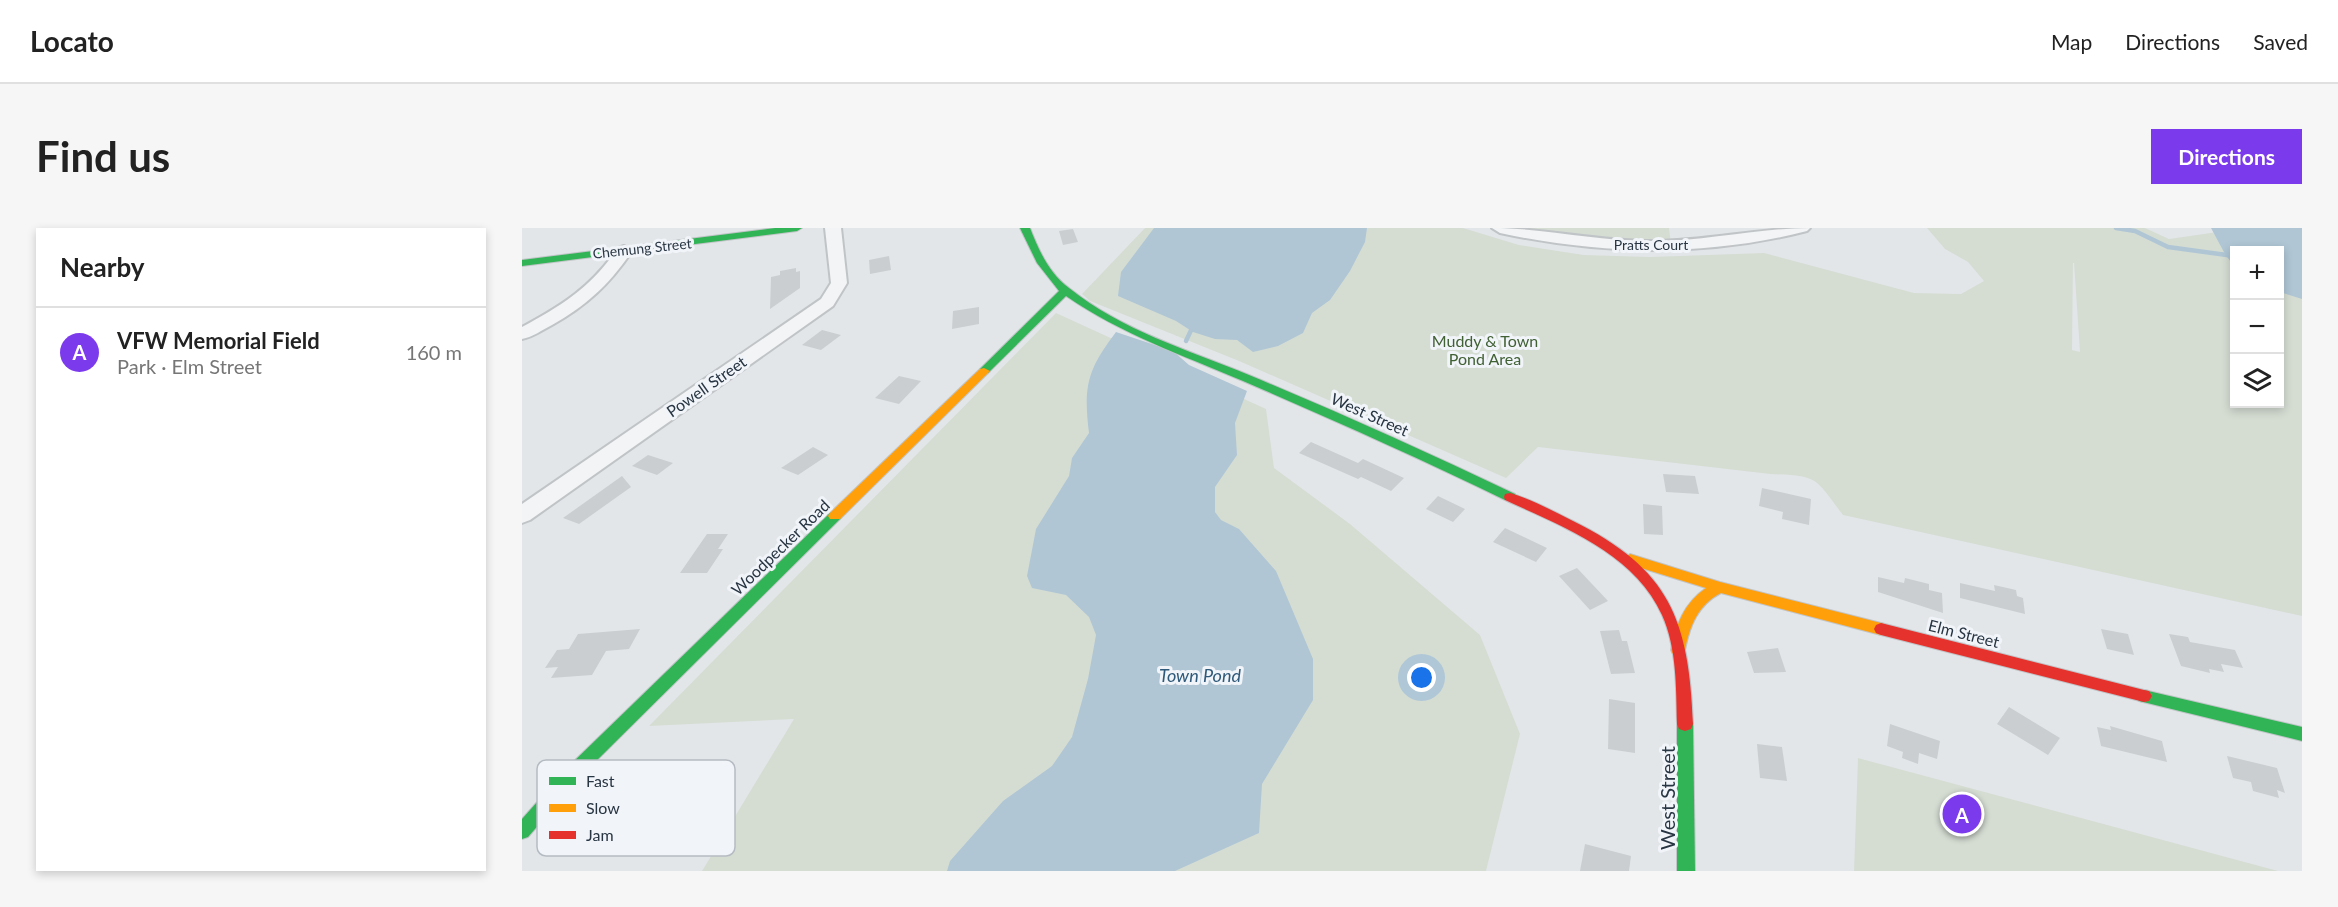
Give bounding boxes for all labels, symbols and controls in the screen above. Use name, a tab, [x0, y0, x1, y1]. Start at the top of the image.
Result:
text: Locato	[30, 24, 114, 58]
text: Map	[2051, 29, 2092, 54]
text: Directions	[2125, 29, 2220, 54]
text: Saved	[2253, 29, 2308, 54]
button: Directions	[2151, 129, 2302, 184]
text: Find us	[36, 131, 170, 181]
street label: Chemung Street	[592, 234, 692, 262]
street label: Pratts Court	[1614, 236, 1688, 253]
map controls	[2230, 246, 2284, 408]
button: +	[2230, 246, 2284, 300]
text: Nearby	[60, 251, 145, 283]
button: −	[2230, 300, 2284, 354]
text: VFW Memorial Field	[117, 327, 320, 354]
park label: Muddy & Town Pond Area	[1432, 331, 1538, 368]
text: A	[73, 340, 86, 364]
text: 160 m	[406, 340, 462, 364]
street label: Powell Street	[663, 351, 750, 420]
text: Park · Elm Street	[117, 354, 262, 378]
button: layers	[2230, 354, 2284, 408]
street label: West Street	[1328, 388, 1412, 440]
street label: Woodpecker Road	[727, 495, 833, 599]
street label: Elm Street	[1927, 615, 2002, 651]
your location	[1407, 663, 1436, 692]
water label: Town Pond	[1159, 664, 1241, 686]
street label: West Street	[1655, 746, 1679, 850]
legend	[537, 760, 735, 856]
text: Fast	[586, 771, 615, 790]
pin: A	[1942, 792, 1982, 836]
text: Slow	[586, 798, 620, 817]
text: Jam	[586, 825, 614, 844]

